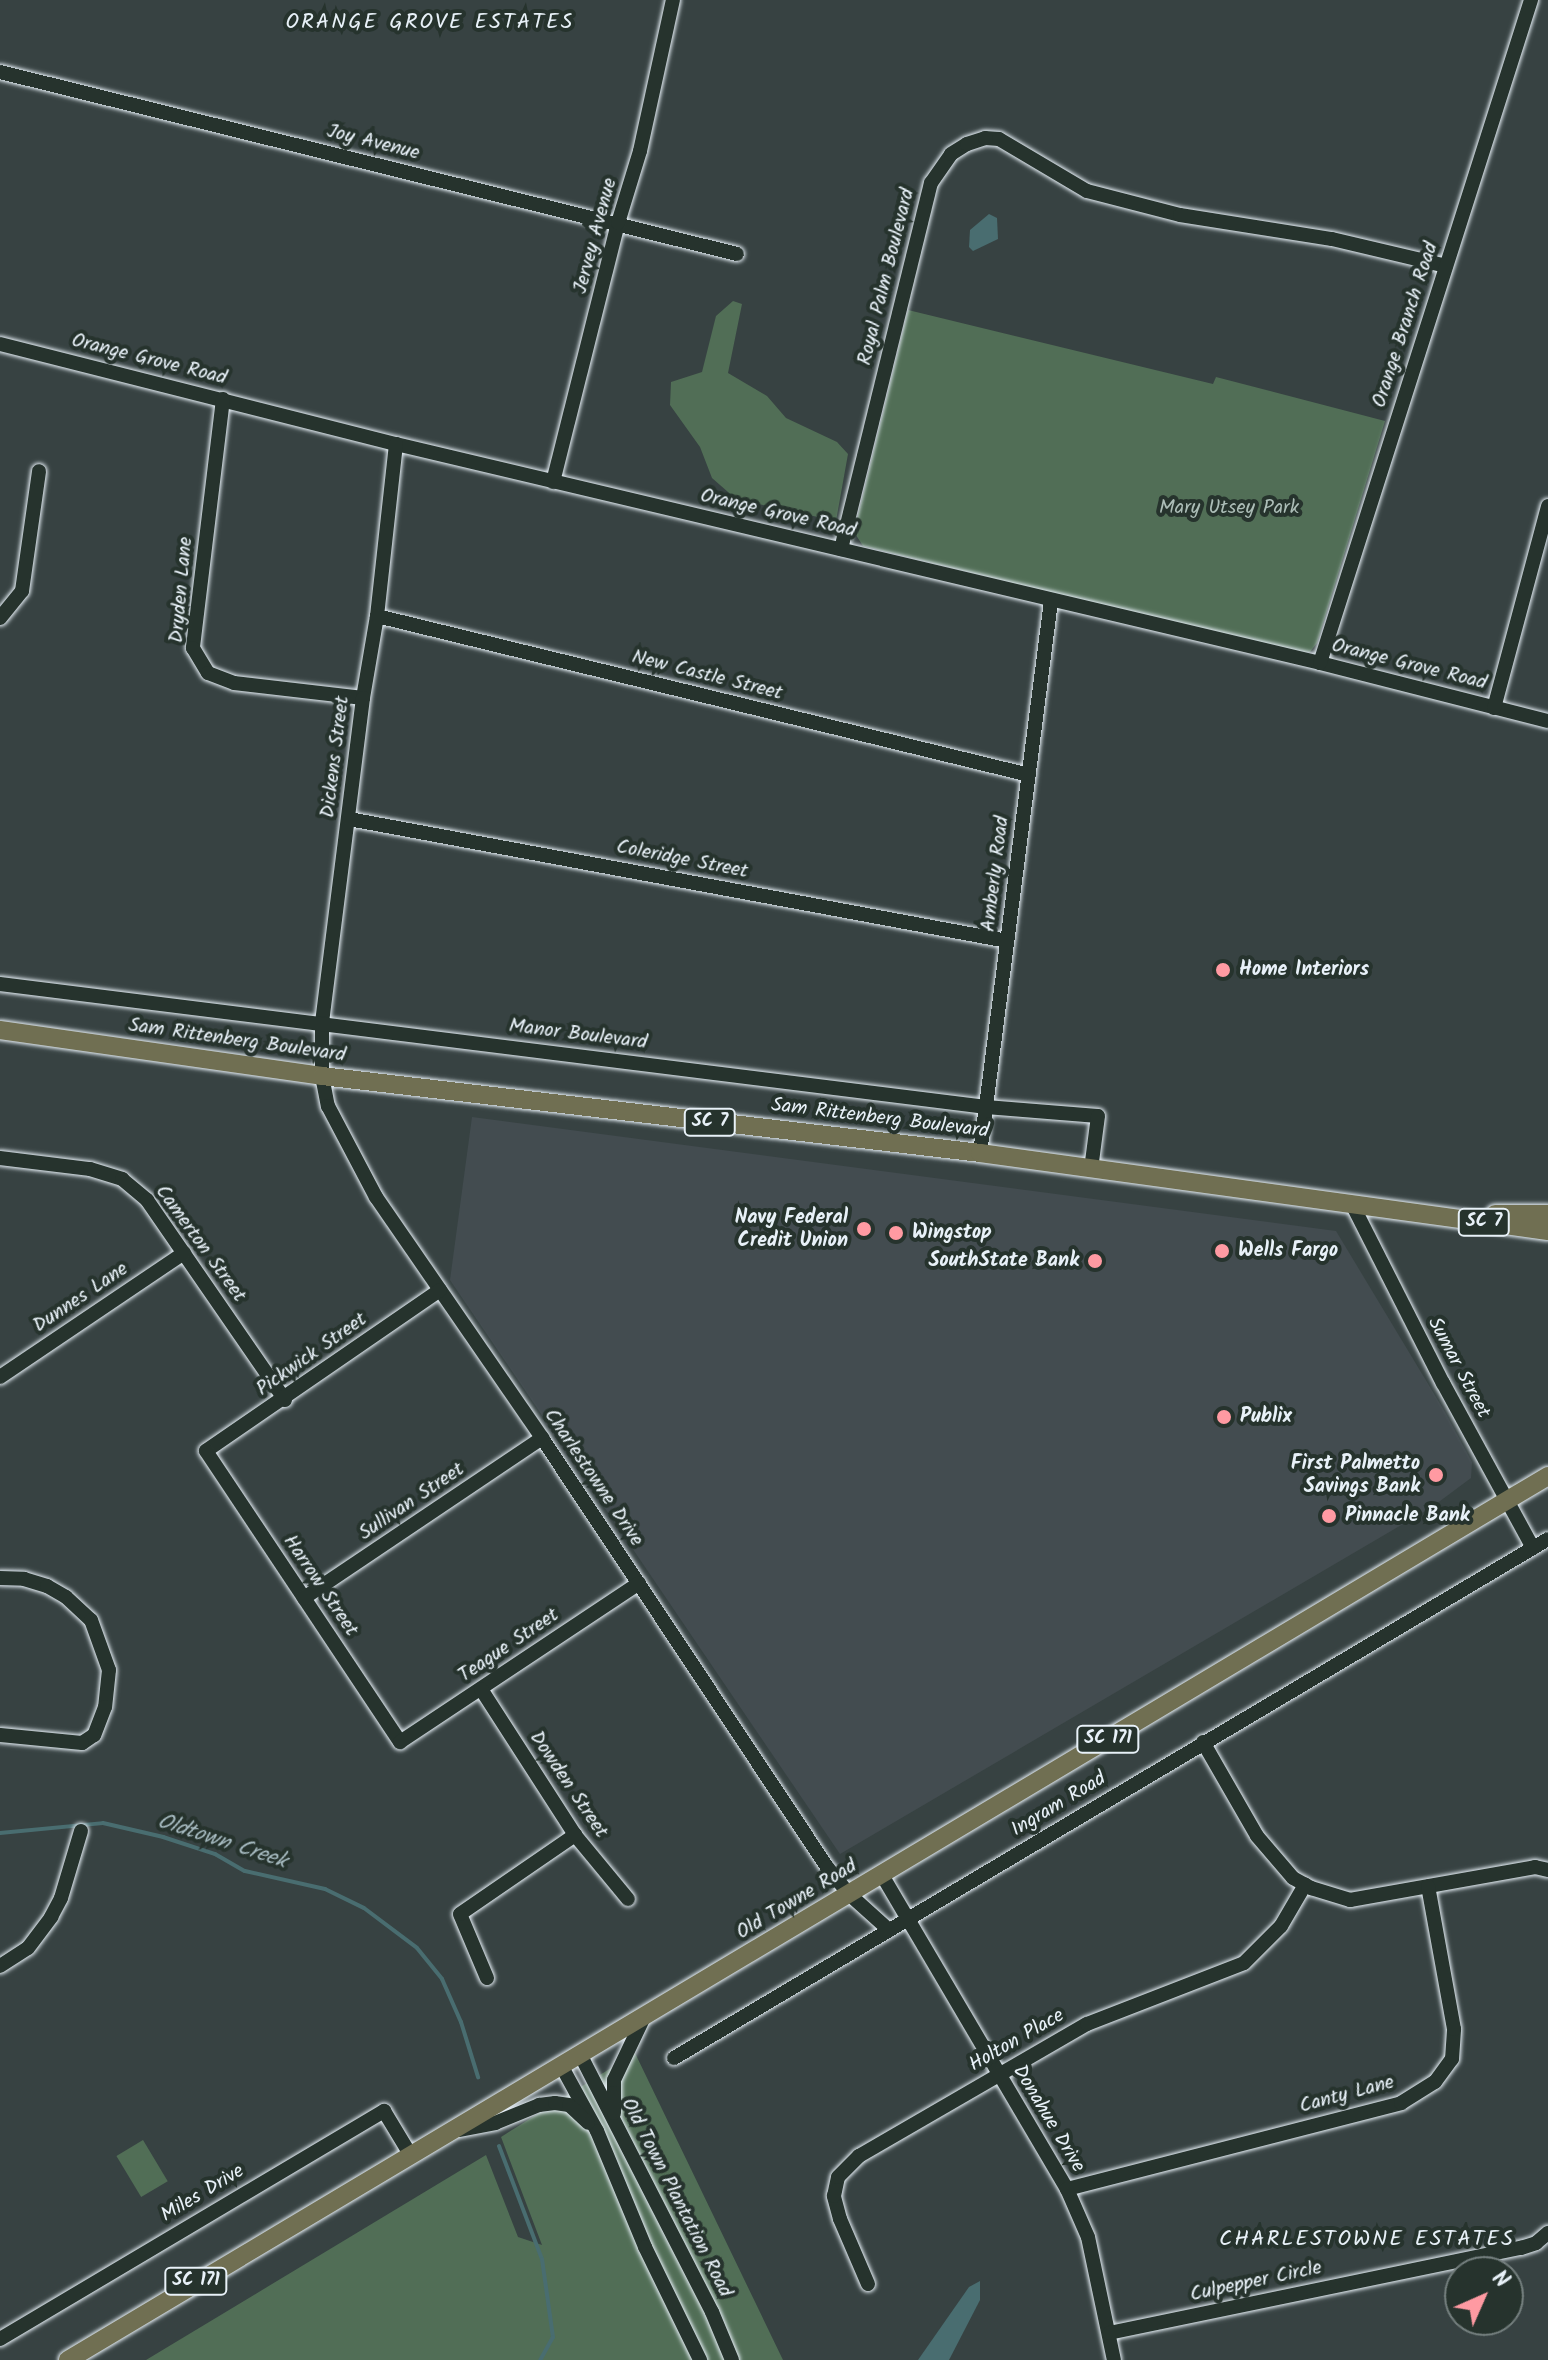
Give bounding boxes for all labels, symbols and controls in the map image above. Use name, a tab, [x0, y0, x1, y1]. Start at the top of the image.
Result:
district label: ORANGE GROVE ESTATES	[286, 10, 574, 36]
street label: Joy Avenue	[324, 120, 422, 166]
street label: Jervey Avenue	[569, 176, 623, 296]
street label: Royal Palm Boulevard	[853, 186, 921, 368]
street label: Orange Branch Road	[1368, 239, 1444, 411]
street label: Orange Grove Road	[69, 329, 229, 391]
street label: Orange Grove Road	[698, 484, 858, 544]
park label: Mary Utsey Park	[1159, 496, 1299, 520]
street label: Dryden Lane	[165, 536, 199, 644]
street label: Orange Grove Road	[1329, 634, 1489, 696]
street label: New Castle Street	[629, 646, 785, 706]
street label: Dickens Street	[317, 695, 355, 819]
street label: Amberly Road	[977, 815, 1015, 933]
street label: Coleridge Street	[614, 835, 750, 885]
place label: Home Interiors	[1239, 958, 1369, 982]
marker: Home Interiors	[1214, 961, 1232, 979]
street label: Sam Rittenberg Boulevard	[127, 1014, 347, 1068]
street label: Manor Boulevard	[507, 1015, 649, 1055]
street label: Sam Rittenberg Boulevard	[770, 1094, 990, 1144]
road number: SC 7	[682, 1108, 738, 1136]
street label: Camerton Street	[149, 1181, 251, 1307]
place label: Navy Federal Credit Union	[735, 1206, 848, 1253]
road number: SC 7	[1456, 1208, 1512, 1236]
marker: Navy Federal Credit Union	[855, 1220, 873, 1238]
place label: Wingstop	[912, 1221, 992, 1245]
marker: Wingstop	[887, 1224, 905, 1242]
place label: Wells Fargo	[1238, 1239, 1338, 1263]
marker: Wells Fargo	[1213, 1242, 1231, 1260]
place label: SouthState Bank	[928, 1249, 1079, 1273]
marker: SouthState Bank	[1086, 1252, 1104, 1270]
street label: Dunnes Lane	[29, 1257, 133, 1339]
street label: Pickwick Street	[252, 1308, 372, 1402]
street label: Sumar Street	[1421, 1313, 1495, 1423]
street label: Charlestowne Drive	[538, 1405, 648, 1551]
place label: Publix	[1240, 1405, 1292, 1429]
marker: Publix	[1215, 1408, 1233, 1426]
place label: First Palmetto Savings Bank	[1291, 1452, 1420, 1499]
street label: Sullivan Street	[355, 1458, 469, 1546]
marker: First Palmetto Savings Bank	[1427, 1466, 1445, 1484]
place label: Pinnacle Bank	[1345, 1504, 1470, 1528]
marker: Pinnacle Bank	[1320, 1507, 1338, 1525]
street label: Harrow Street	[277, 1531, 363, 1641]
street label: Teague Street	[454, 1604, 564, 1688]
road number: SC 171	[1076, 1725, 1140, 1753]
street label: Dowden Street	[523, 1727, 613, 1843]
street label: Ingram Road	[1007, 1767, 1111, 1843]
water label: Oldtown Creek	[154, 1809, 290, 1875]
street label: Old Towne Road	[732, 1855, 862, 1945]
street label: Holton Place	[965, 2004, 1069, 2078]
street label: Donahue Drive	[1007, 2061, 1089, 2177]
street label: Canty Lane	[1297, 2071, 1397, 2119]
street label: Old Town Plantation Road	[615, 2094, 737, 2302]
street label: Miles Drive	[157, 2160, 249, 2228]
district label: CHARLESTOWNE ESTATES	[1219, 2227, 1515, 2253]
street label: Culpepper Circle	[1188, 2256, 1324, 2308]
north arrow	[1444, 2256, 1524, 2336]
text: N	[1483, 2263, 1517, 2297]
road number: SC 171	[164, 2267, 228, 2295]

